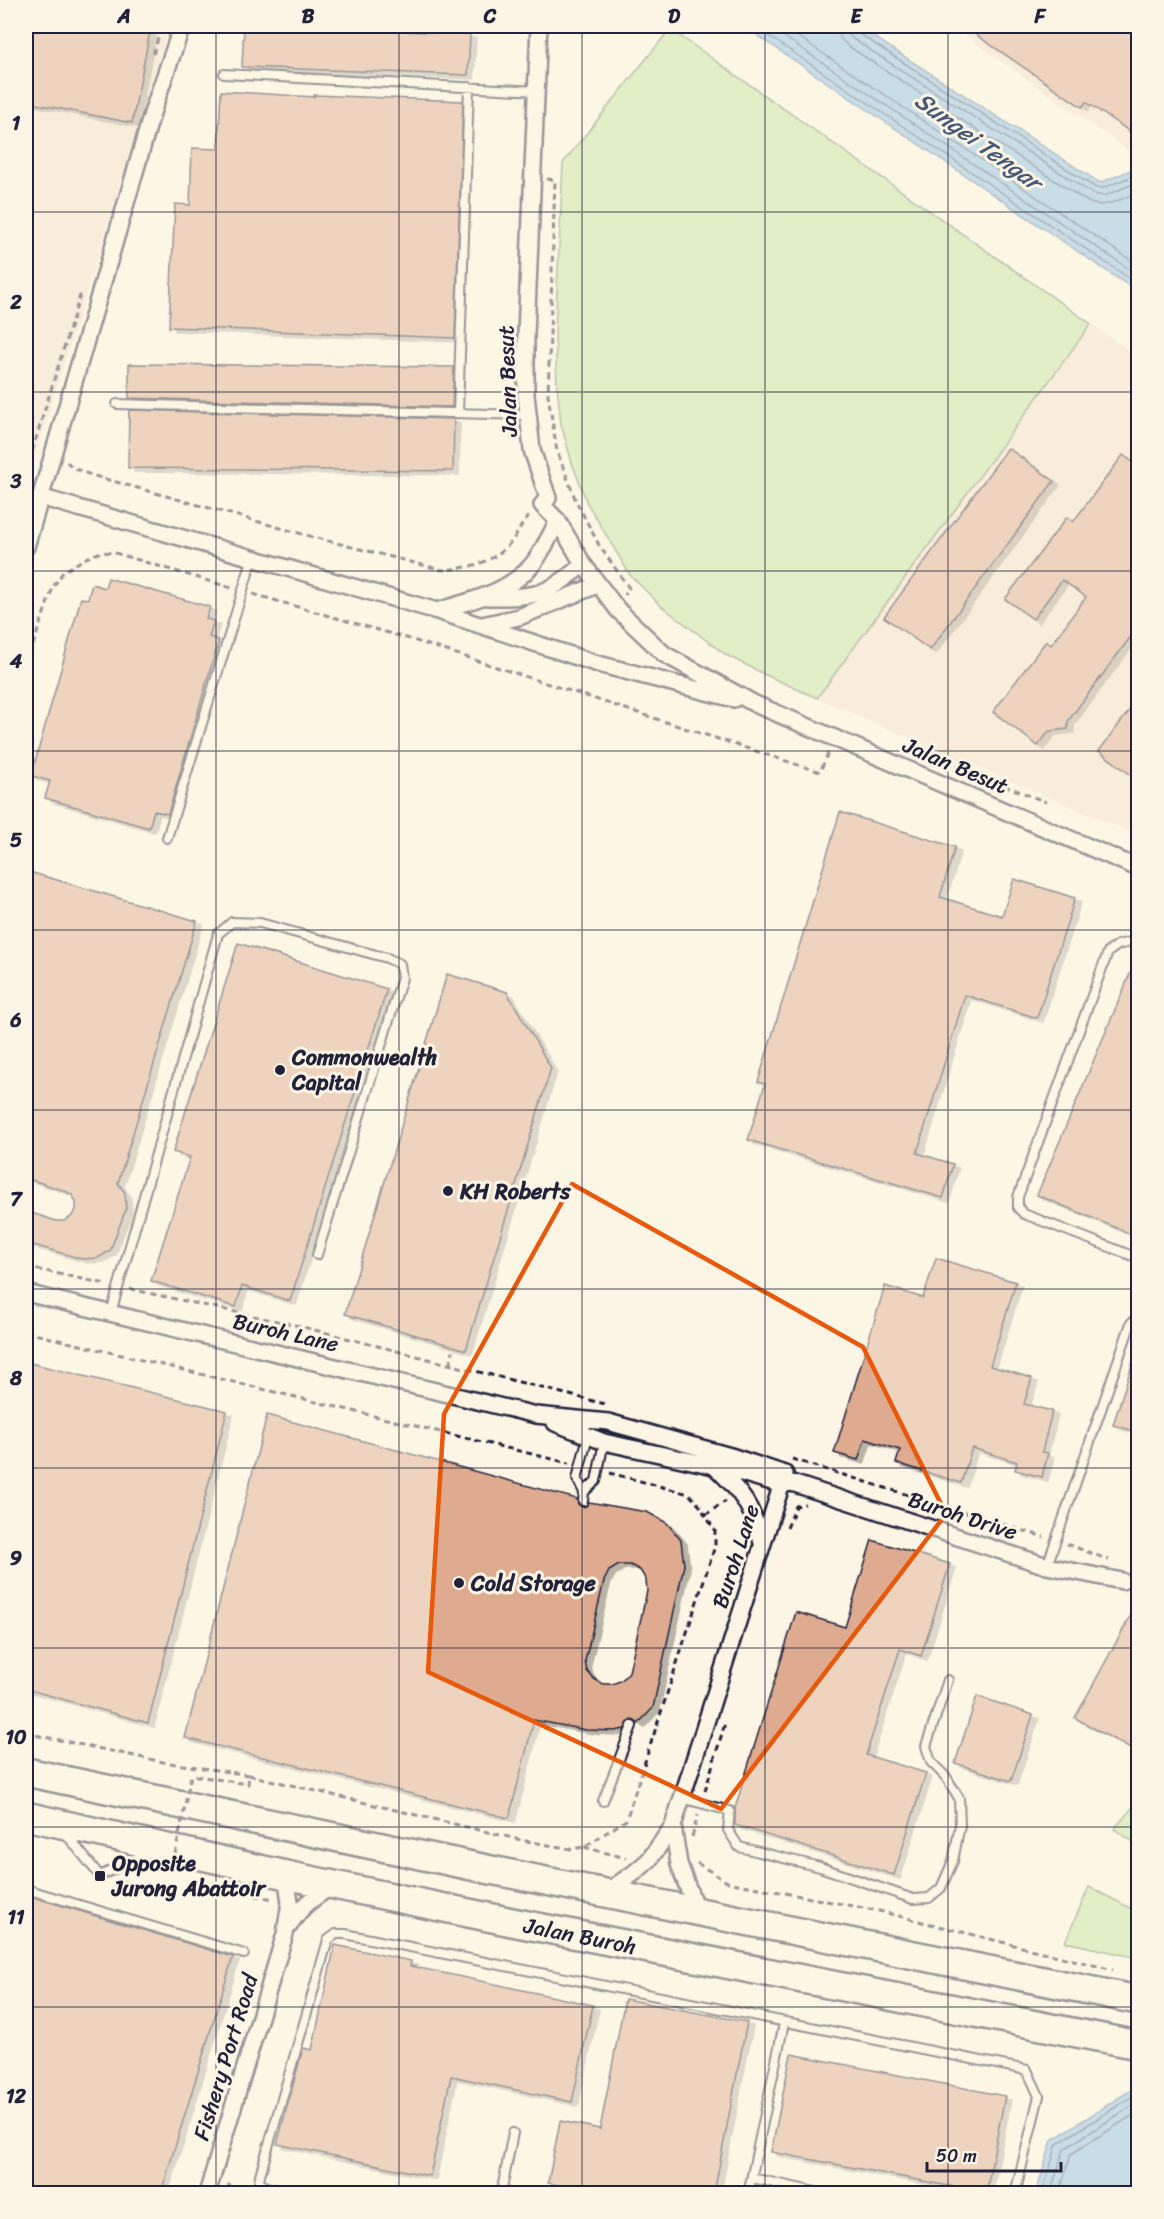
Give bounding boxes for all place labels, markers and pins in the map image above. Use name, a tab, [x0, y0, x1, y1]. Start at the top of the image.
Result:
place label: Commonwealth Capital	[291, 1038, 438, 1102]
marker: Commonwealth Capital	[273, 1063, 287, 1077]
place label: KH Roberts	[459, 1172, 571, 1211]
marker: KH Roberts	[441, 1184, 455, 1198]
place label: Cold Storage	[470, 1564, 597, 1603]
marker: Cold Storage	[452, 1576, 466, 1590]
place label: Opposite Jurong Abattoir	[110, 1844, 267, 1908]
marker: Opposite Jurong Abattoir	[93, 1869, 107, 1883]

